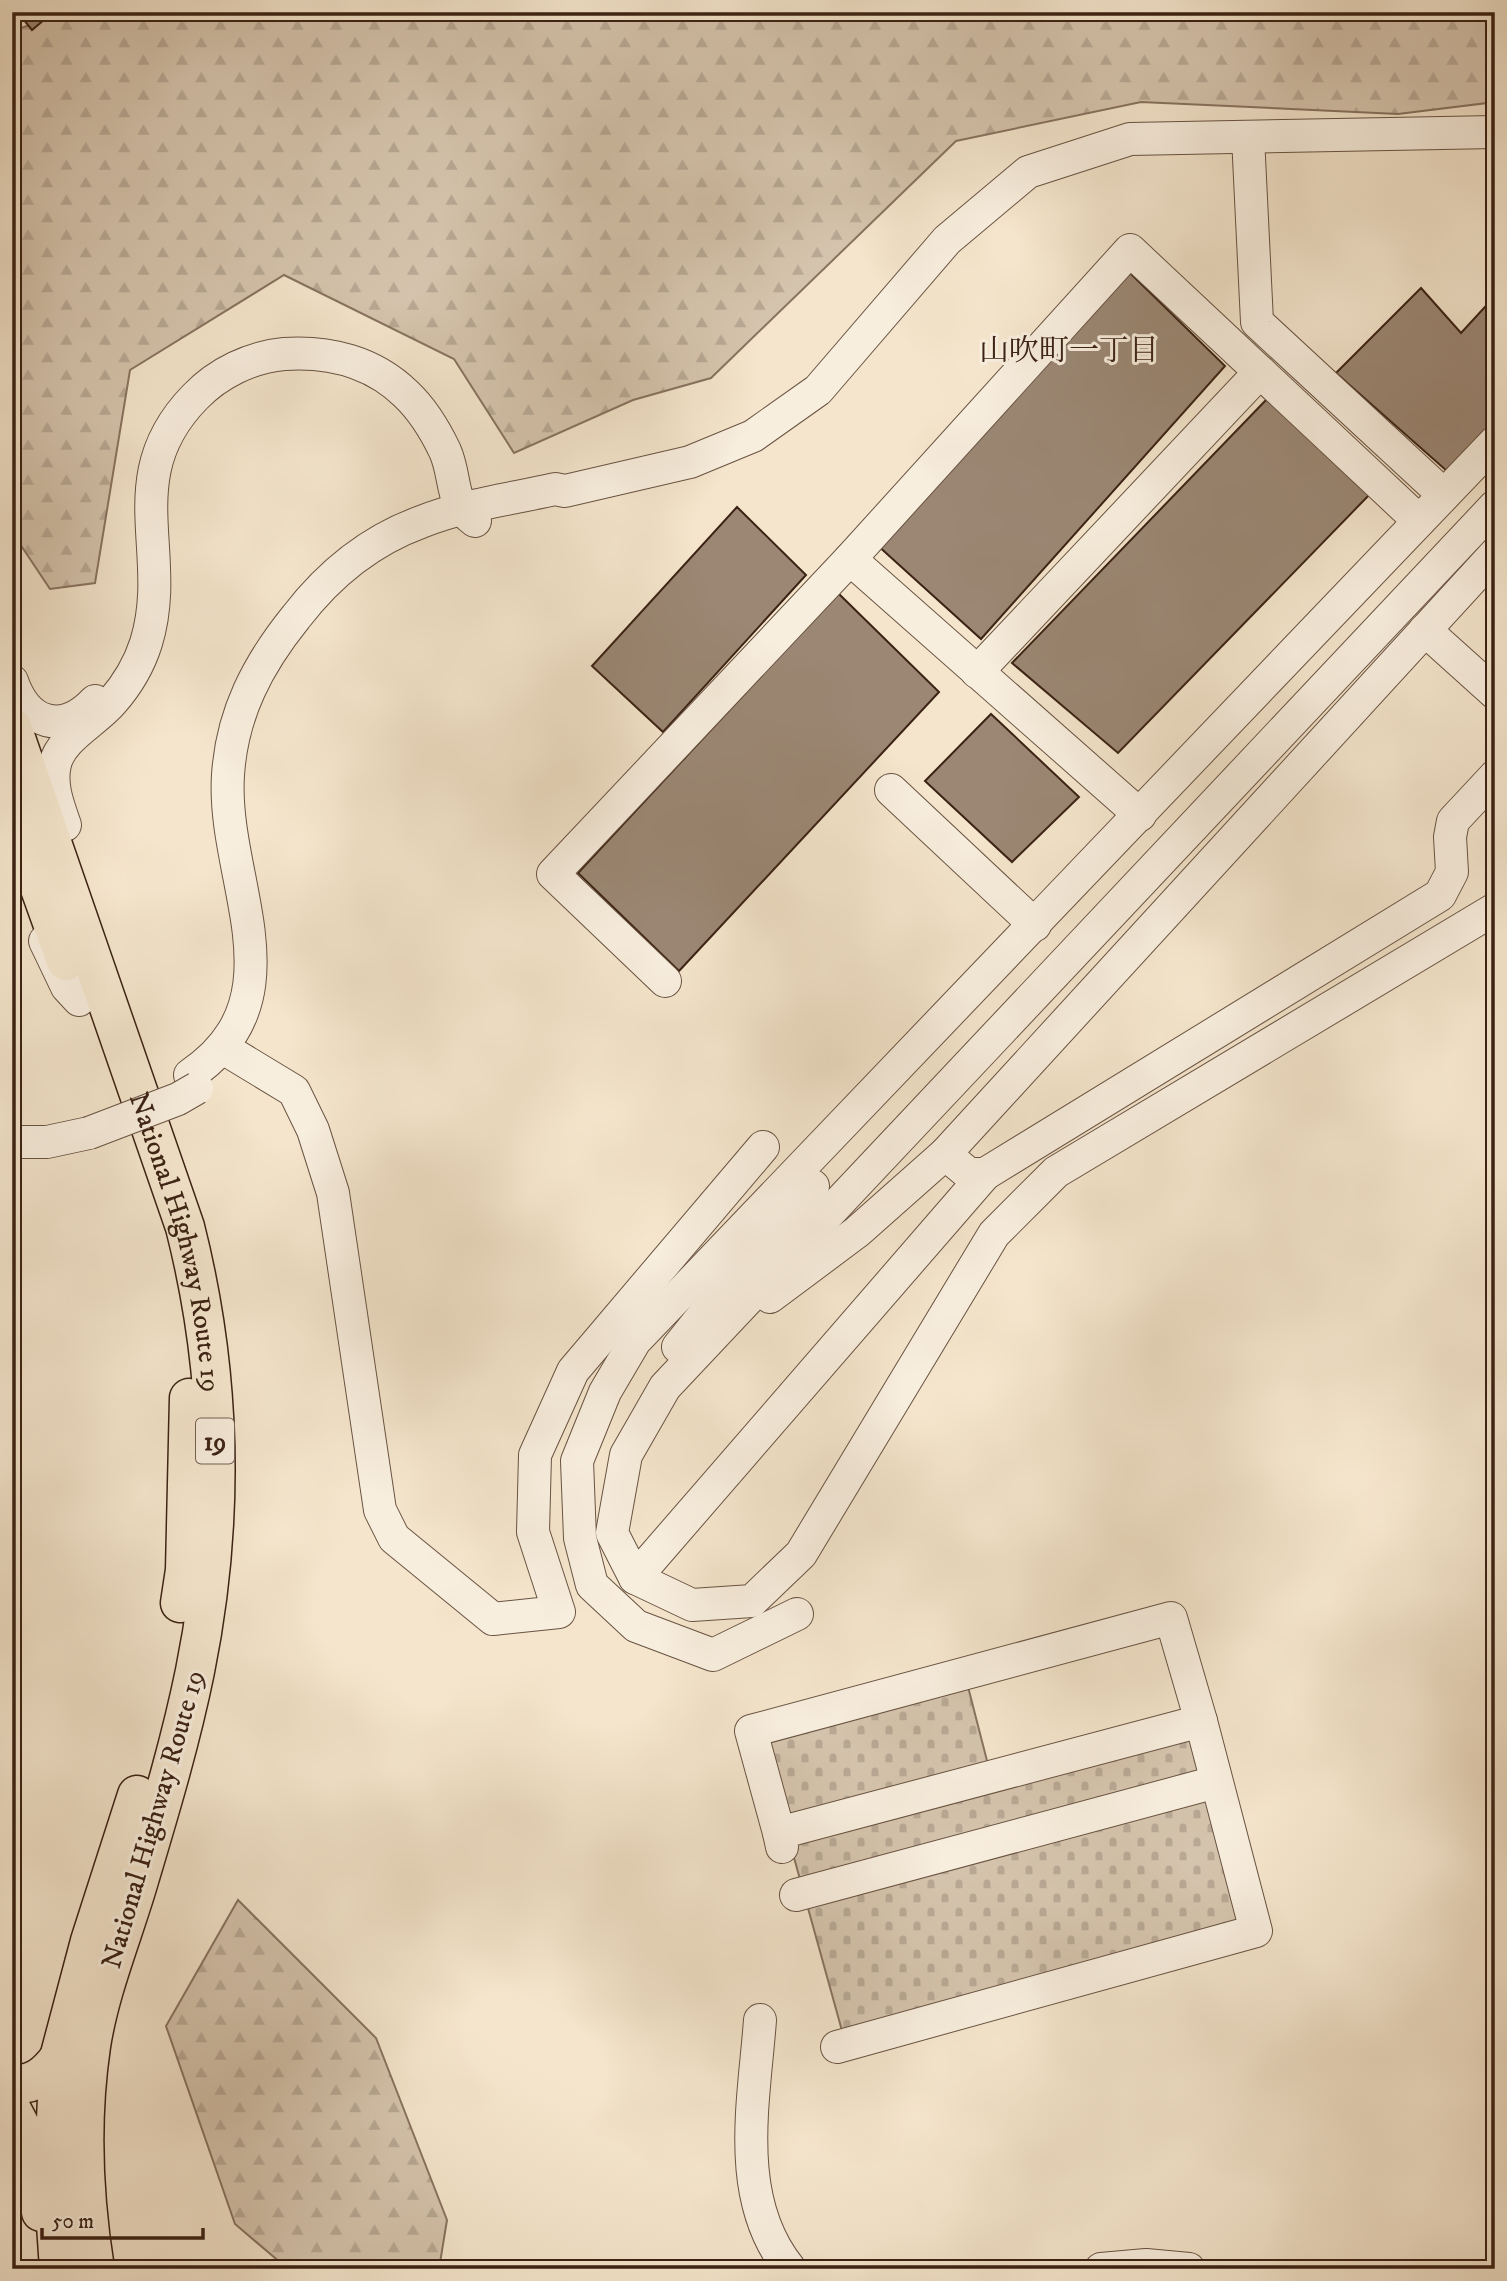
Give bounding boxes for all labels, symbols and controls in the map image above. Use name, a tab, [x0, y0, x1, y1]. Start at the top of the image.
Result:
district label: 山吹町一丁目	[979, 333, 1159, 370]
street label: National Highway Route 19	[121, 1088, 228, 1394]
road number: 19	[196, 1418, 234, 1464]
street label: National Highway Route 19	[94, 1666, 213, 1973]
scale bar	[42, 2197, 203, 2241]
text: 50 m	[52, 2209, 94, 2235]

